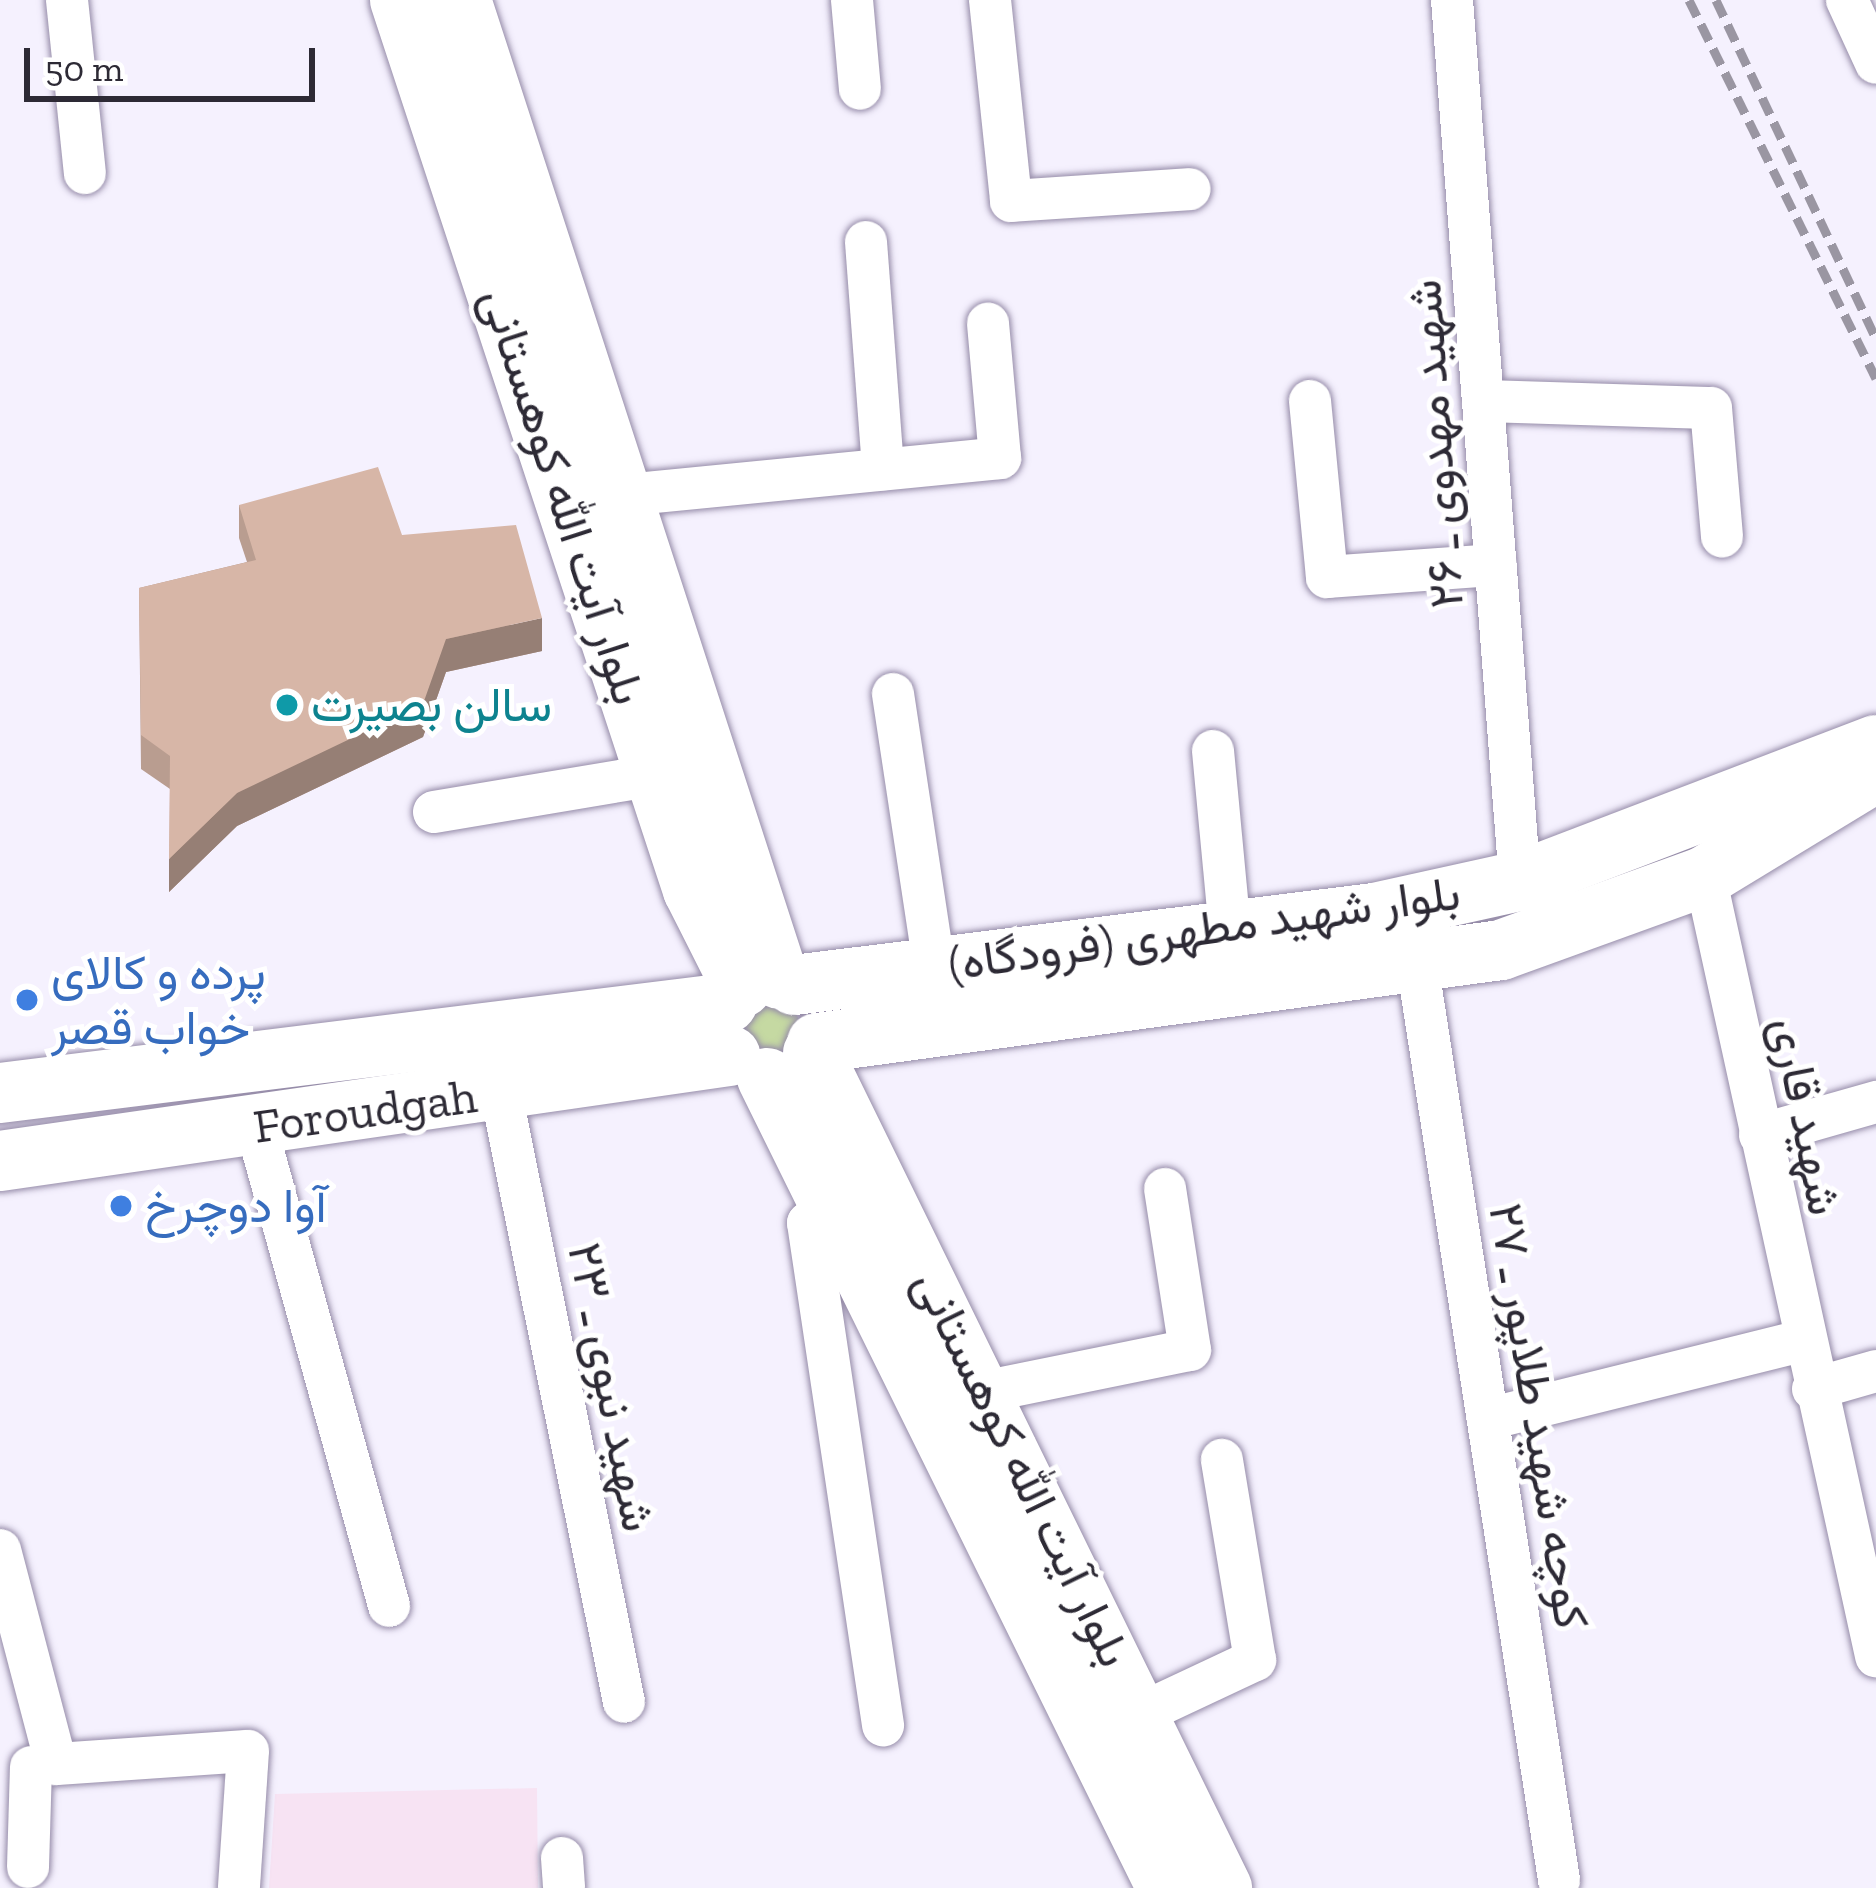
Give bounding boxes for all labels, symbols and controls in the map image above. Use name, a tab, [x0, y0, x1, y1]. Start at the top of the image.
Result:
scale bar	[30, 24, 321, 98]
text: 50 m	[45, 47, 123, 90]
street label: شهید مهدوی ـ ۲۶	[1395, 278, 1475, 610]
street label: بلوار آیت الله کوهستانی	[469, 281, 659, 711]
place label: سالن بصیرت	[311, 676, 552, 734]
marker: سالن بصیرت	[274, 692, 300, 718]
street label: بلوار شهید مطهری (فرودگاه)	[944, 864, 1464, 992]
place label: پرده و کالای خواب قصر	[51, 943, 266, 1056]
marker: پرده و کالای خواب قصر	[14, 987, 40, 1013]
street label: شهید قاری	[1760, 1012, 1854, 1220]
street label: Foroudgah	[250, 1067, 480, 1155]
place label: آوا دوچرخ	[145, 1177, 327, 1235]
marker: آوا دوچرخ	[108, 1193, 134, 1219]
street label: کوچه شهید طلاپور ـ ۲۷	[1477, 1199, 1601, 1633]
street label: شهید نبوی ـ ۲۳	[556, 1238, 668, 1536]
street label: بلوار آیت الله کوهستانی	[902, 1260, 1144, 1676]

